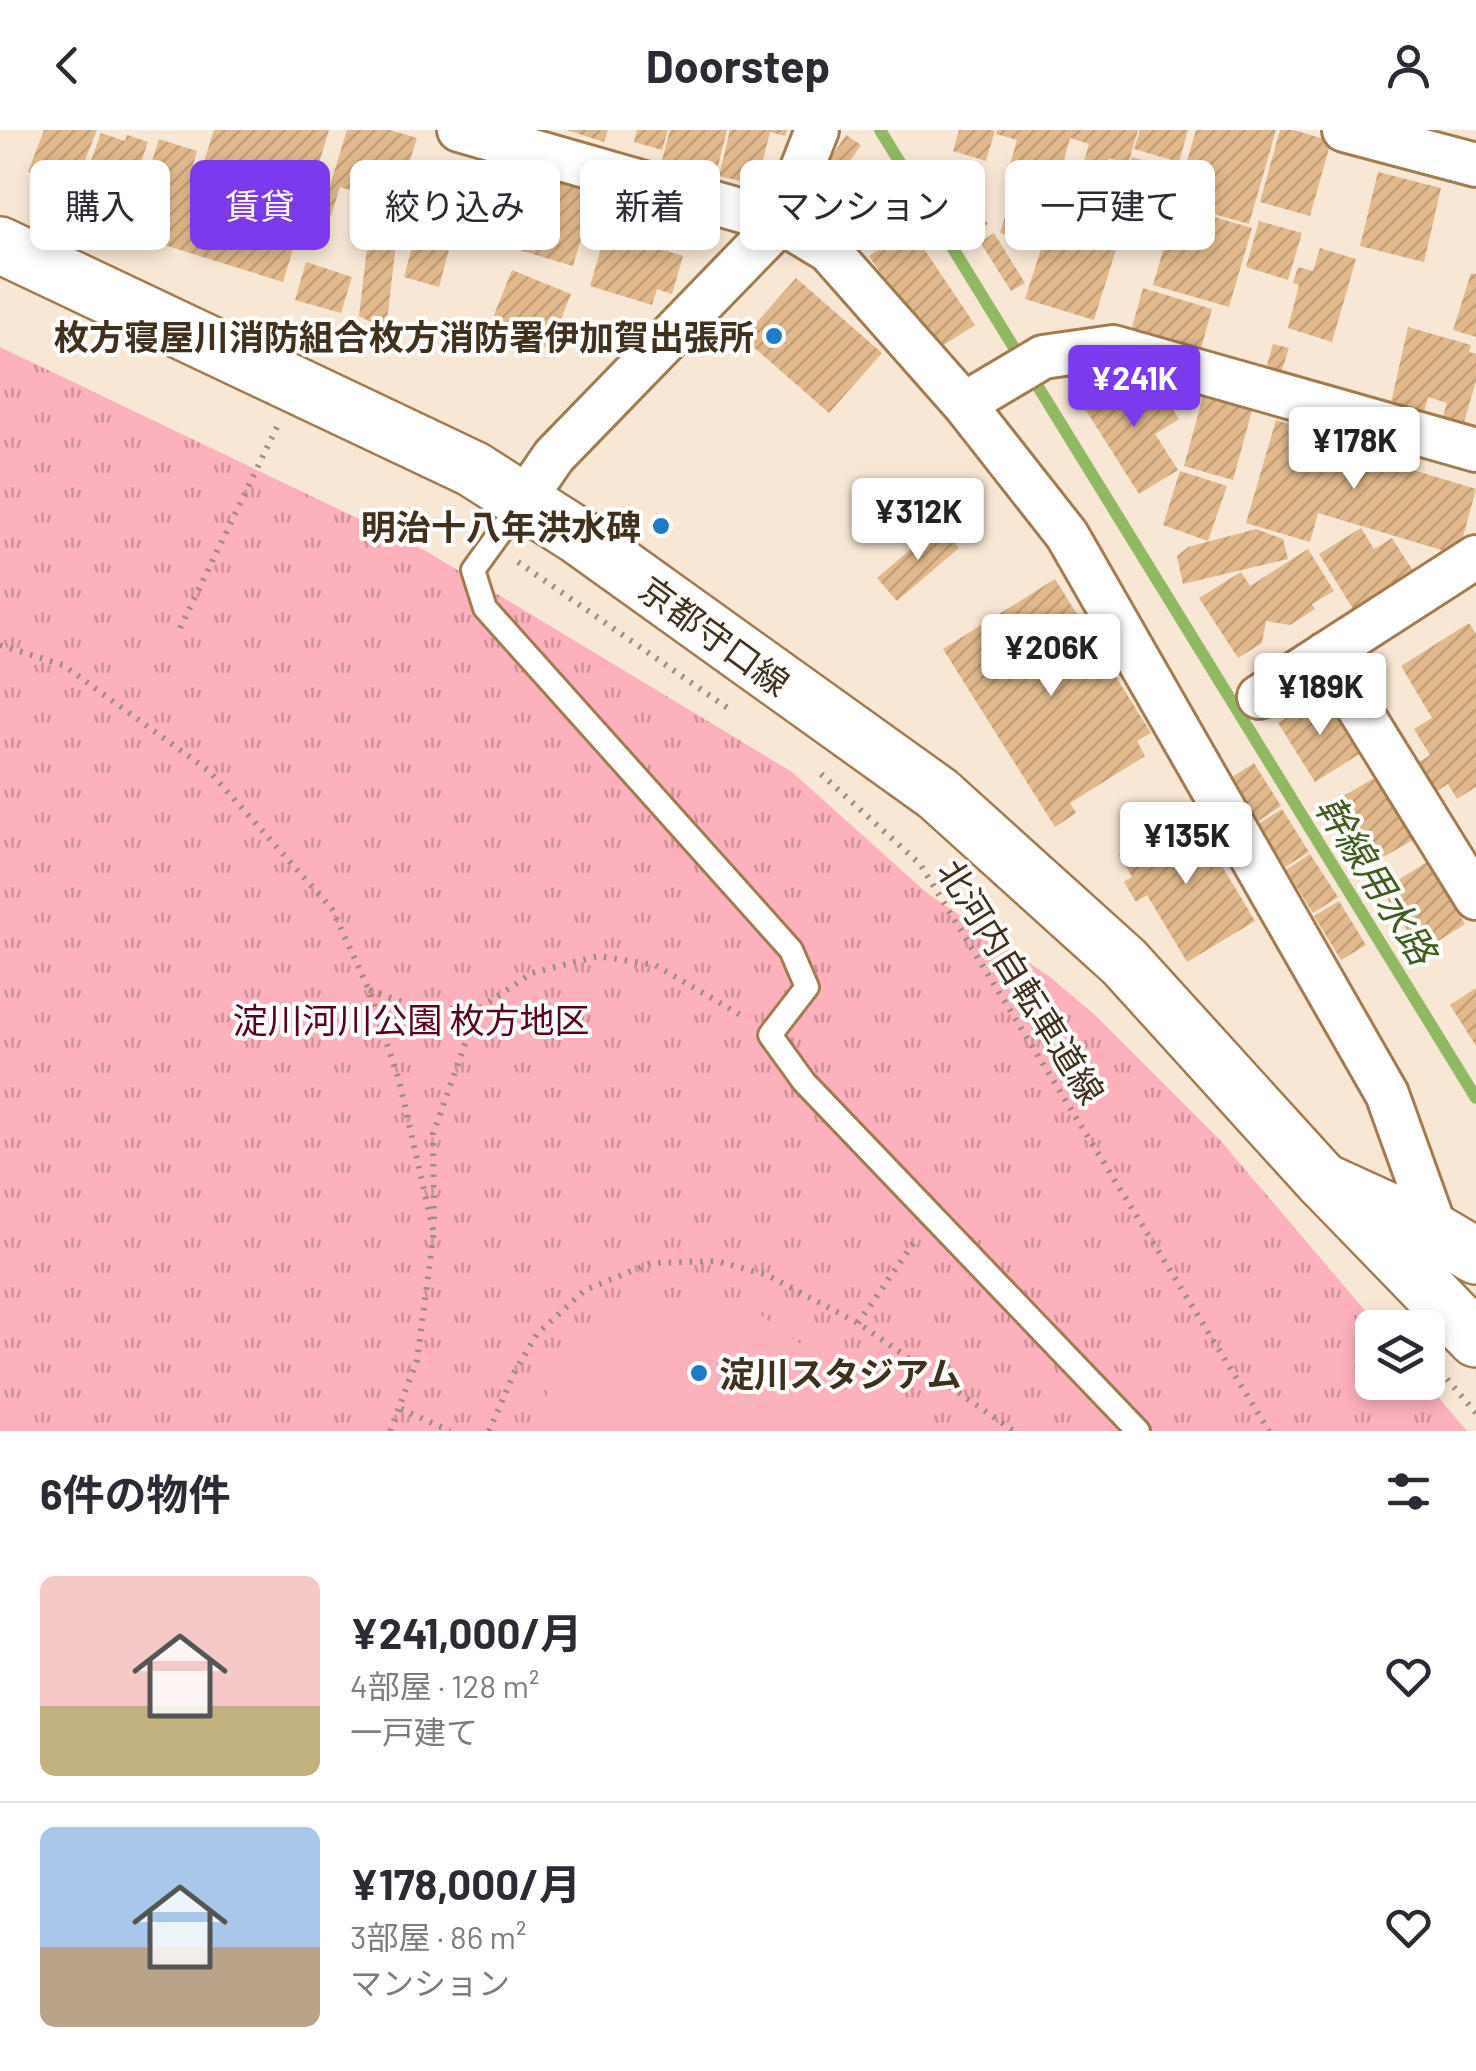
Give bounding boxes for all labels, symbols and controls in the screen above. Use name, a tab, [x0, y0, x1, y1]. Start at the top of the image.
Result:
icon: back	[40, 38, 95, 93]
text: Doorstep	[646, 38, 830, 92]
icon: person	[1381, 38, 1436, 93]
chip: 購入	[30, 160, 170, 250]
chip: 賃貸	[190, 160, 330, 250]
chip: 絞り込み	[350, 160, 560, 250]
chip: 新着	[580, 160, 720, 250]
chip: マンション	[740, 160, 985, 250]
chip: 一戸建て	[1005, 160, 1215, 250]
place label: 枚方寝屋川消防組合枚方消防署伊加賀出張所	[54, 315, 754, 357]
marker: 枚方寝屋川消防組合枚方消防署伊加賀出張所	[763, 325, 785, 347]
pin: ¥241K	[1064, 345, 1204, 430]
text: ¥241K	[1090, 358, 1178, 396]
pin: ¥178K	[1284, 407, 1424, 492]
text: ¥178K	[1311, 420, 1397, 458]
pin: ¥312K	[848, 478, 988, 563]
text: ¥312K	[874, 491, 962, 529]
place label: 明治十八年洪水碑	[361, 505, 641, 547]
marker: 明治十八年洪水碑	[650, 515, 672, 537]
street label: 京都守口線	[632, 567, 798, 703]
pin: ¥206K	[981, 614, 1121, 699]
text: ¥206K	[1003, 627, 1099, 665]
pin: ¥189K	[1250, 653, 1390, 738]
text: ¥189K	[1276, 666, 1364, 704]
water label: 幹線用水路	[1307, 786, 1448, 974]
pin: ¥135K	[1116, 802, 1256, 887]
text: ¥135K	[1142, 815, 1230, 853]
street label: 北河内自転車道線	[930, 851, 1114, 1111]
park label: 淀川河川公園 枚方地区	[232, 998, 590, 1040]
map controls	[1355, 1310, 1445, 1400]
button: layers	[1355, 1310, 1445, 1400]
place label: 淀川スタジアム	[719, 1352, 962, 1394]
marker: 淀川スタジアム	[688, 1362, 710, 1384]
icon: filters	[1381, 1464, 1436, 1519]
text: 6件の物件	[40, 1468, 231, 1518]
text: ¥241,000/月	[350, 1607, 582, 1657]
icon: home	[120, 1616, 240, 1736]
icon: heart	[1381, 1649, 1436, 1704]
text: 4部屋 · 128 m²	[350, 1666, 539, 1704]
text: 一戸建て	[350, 1712, 478, 1750]
text: ¥178,000/月	[350, 1858, 581, 1908]
icon: home	[120, 1867, 240, 1987]
icon: heart	[1381, 1900, 1436, 1955]
text: 3部屋 · 86 m²	[350, 1917, 526, 1955]
text: マンション	[350, 1963, 510, 2001]

